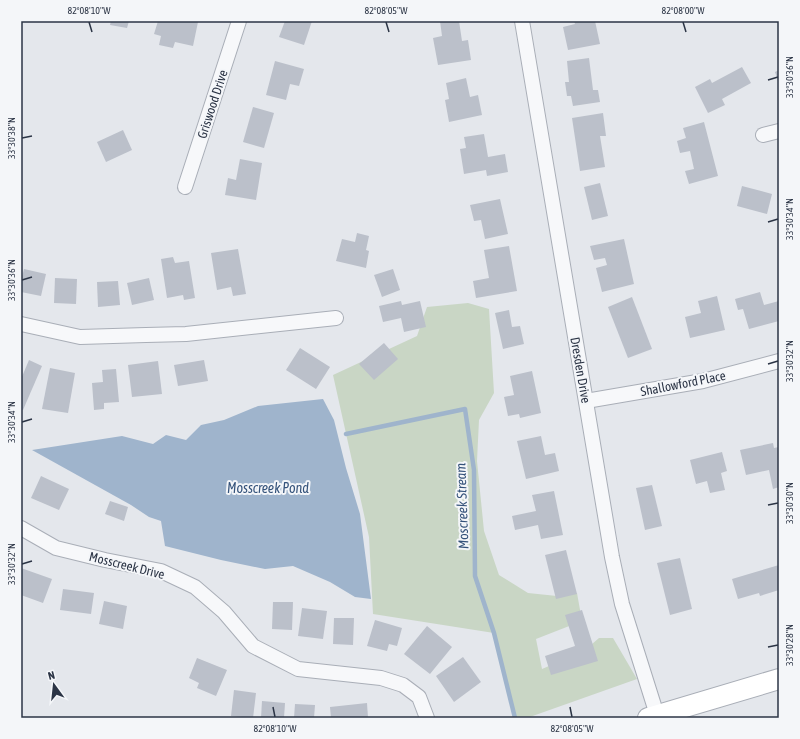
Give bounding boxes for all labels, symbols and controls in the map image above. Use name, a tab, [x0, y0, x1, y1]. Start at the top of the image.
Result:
text: 82°08'10"W	[67, 5, 111, 16]
text: 82°08'05"W	[364, 5, 408, 16]
text: 82°08'00"W	[661, 5, 705, 16]
text: 33°30'36"N	[784, 56, 795, 98]
street label: Griswood Drive	[194, 68, 231, 140]
text: 33°30'38"N	[6, 117, 17, 159]
text: 33°30'34"N	[784, 198, 795, 240]
text: 33°30'36"N	[6, 259, 17, 301]
street label: Dresden Drive	[567, 336, 594, 404]
text: 33°30'32"N	[784, 340, 795, 382]
street label: Shallowford Place	[639, 368, 727, 399]
text: 33°30'34"N	[6, 401, 17, 443]
water label: Moscreek Stream	[452, 462, 472, 550]
water label: Mosscreek Pond	[227, 480, 309, 496]
text: 33°30'30"N	[784, 482, 795, 524]
text: 33°30'32"N	[6, 543, 17, 585]
street label: Mosscreek Drive	[88, 549, 166, 582]
text: 33°30'28"N	[784, 624, 795, 666]
north arrow	[34, 665, 74, 705]
text: N	[47, 669, 56, 682]
text: 82°08'10"W	[253, 723, 297, 734]
text: 82°08'05"W	[550, 723, 594, 734]

